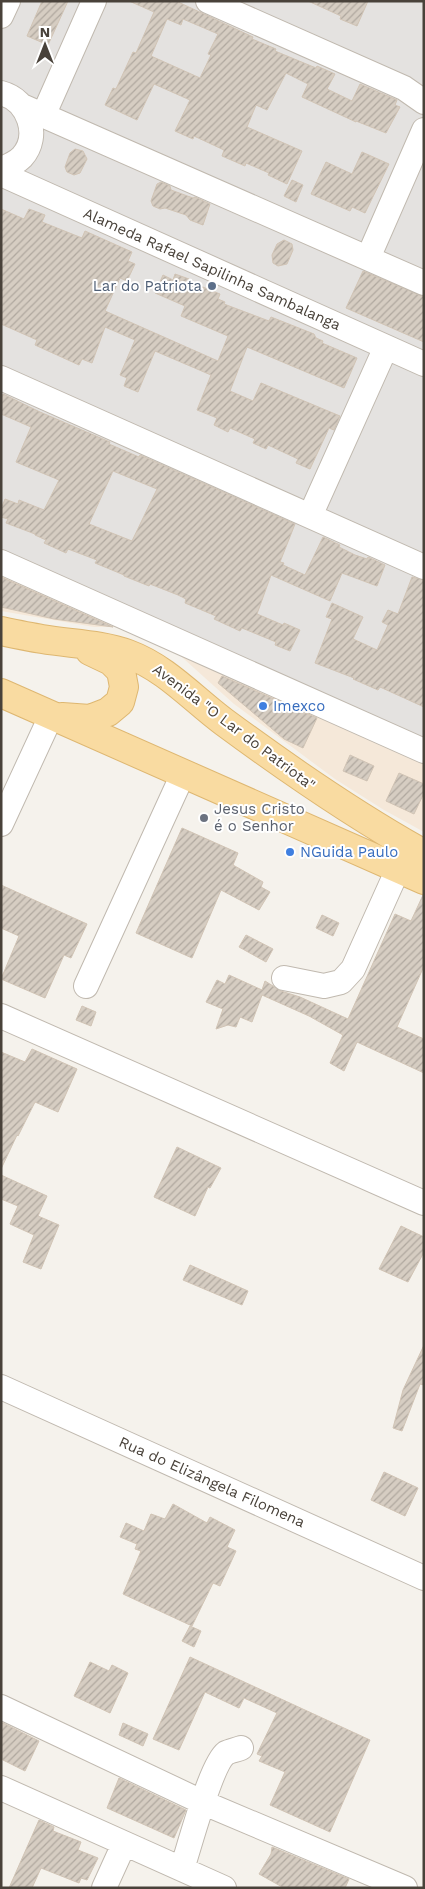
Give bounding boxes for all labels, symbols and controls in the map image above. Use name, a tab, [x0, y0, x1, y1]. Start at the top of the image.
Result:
north arrow	[20, 20, 70, 70]
text: N	[40, 24, 50, 40]
street label: Alameda Rafael Sapilinha Sambalanga	[81, 204, 344, 334]
place label: Lar do Patriota	[93, 277, 203, 295]
marker: Lar do Patriota	[206, 280, 218, 292]
street label: Avenida "O Lar do Patriota"	[149, 660, 319, 794]
place label: Imexco	[273, 697, 325, 715]
marker: Imexco	[257, 700, 269, 712]
place label: Jesus Cristo é o Senhor	[214, 800, 305, 835]
marker: Jesus Cristo é o Senhor	[198, 812, 210, 824]
place label: NGuida Paulo	[300, 843, 398, 861]
marker: NGuida Paulo	[284, 846, 296, 858]
street label: Rua do Elizângela Filomena	[116, 1433, 308, 1531]

